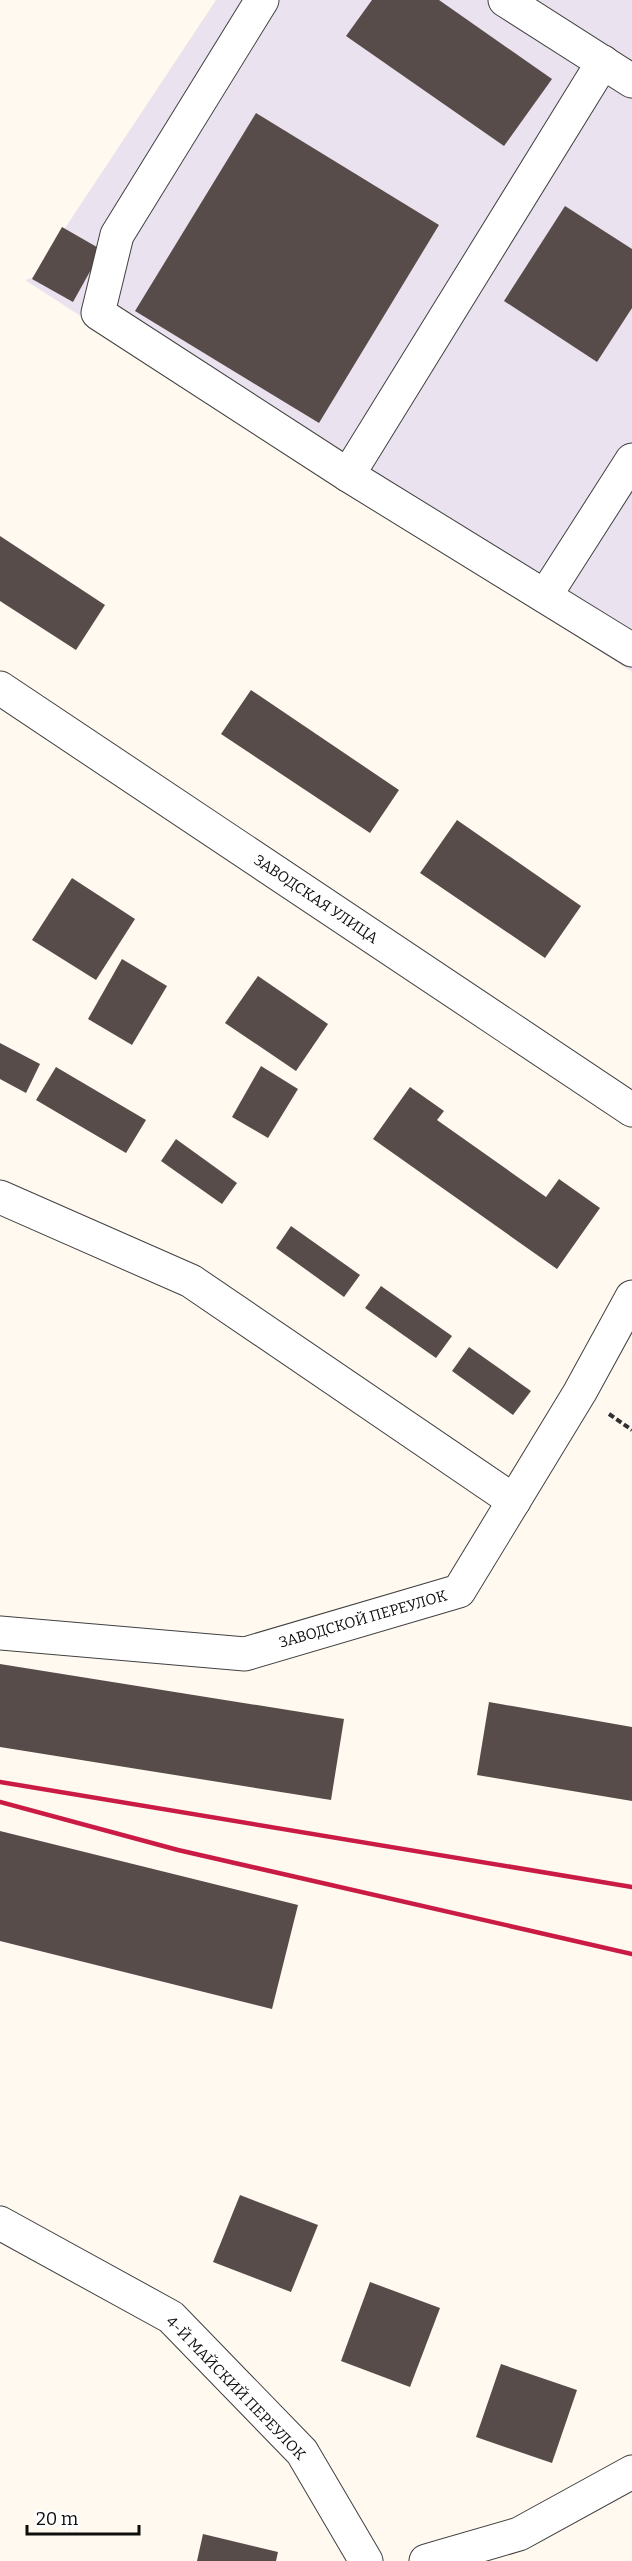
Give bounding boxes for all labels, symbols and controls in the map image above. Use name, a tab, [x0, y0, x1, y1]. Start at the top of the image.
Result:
street label: ЗАВОДСКАЯ УЛИЦА	[251, 851, 382, 947]
street label: ЗАВОДСКОЙ ПЕРЕУЛОК	[277, 1586, 450, 1652]
street label: 4-Й МАЙСКИЙ ПЕРЕУЛОК	[162, 2312, 310, 2464]
scale bar	[27, 2498, 140, 2536]
text: 20 m	[36, 2508, 78, 2530]

